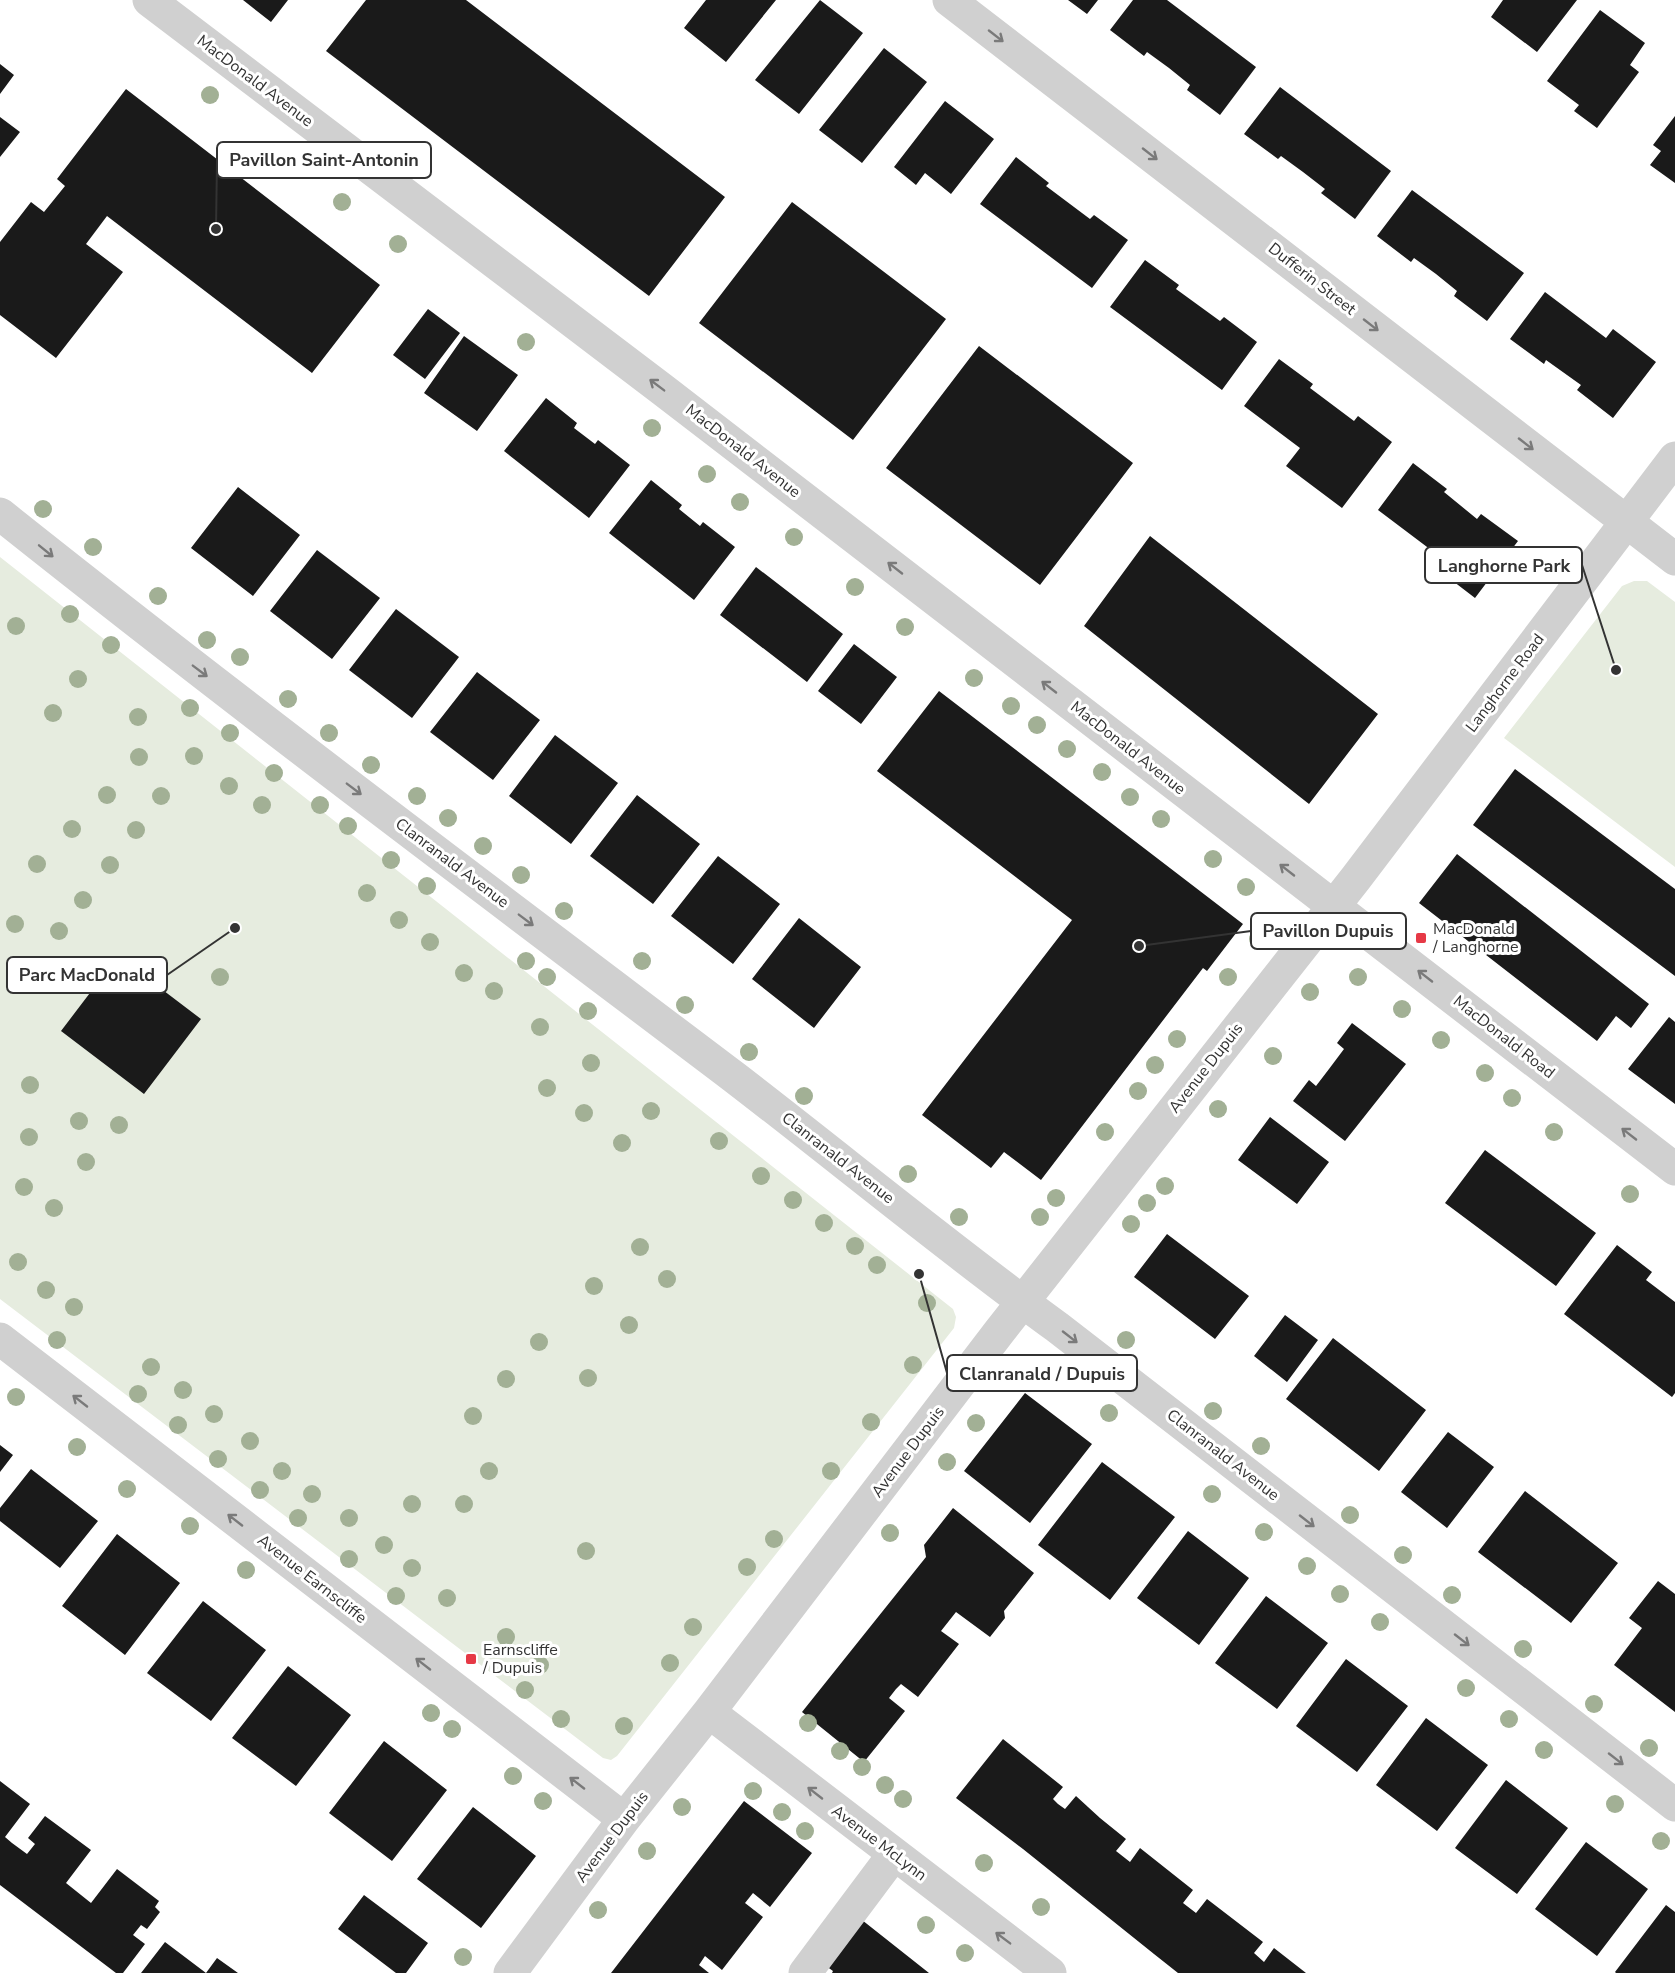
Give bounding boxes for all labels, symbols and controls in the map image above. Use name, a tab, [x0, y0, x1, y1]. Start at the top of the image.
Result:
one-way arrow	[987, 29, 1003, 42]
street label: MacDonald Avenue	[192, 30, 318, 132]
callout: Pavillon Saint-Antonin	[217, 142, 431, 178]
text: Pavillon Saint-Antonin	[229, 148, 419, 172]
one-way arrow	[1142, 148, 1158, 161]
street label: Dufferin Street	[1264, 238, 1361, 320]
one-way arrow	[1363, 318, 1379, 331]
one-way arrow	[649, 379, 665, 392]
street label: MacDonald Avenue	[681, 399, 805, 503]
one-way arrow	[1517, 437, 1533, 450]
one-way arrow	[38, 544, 54, 557]
callout: Langhorne Park	[1425, 547, 1582, 583]
text: Langhorne Park	[1438, 554, 1571, 578]
one-way arrow	[887, 562, 903, 575]
street label: Langhorne Road	[1461, 629, 1549, 737]
one-way arrow	[191, 664, 207, 677]
one-way arrow	[1042, 681, 1058, 694]
street label: MacDonald Avenue	[1066, 696, 1190, 800]
one-way arrow	[346, 783, 362, 795]
street label: Clanranald Avenue	[391, 813, 513, 913]
one-way arrow	[1279, 864, 1295, 877]
one-way arrow	[518, 913, 534, 926]
callout: Pavillon Dupuis	[1251, 913, 1406, 949]
place label: MacDonald / Langhorne	[1432, 918, 1519, 958]
text: Pavillon Dupuis	[1262, 919, 1394, 943]
marker: MacDonald / Langhorne	[1414, 931, 1428, 945]
callout: Parc MacDonald	[7, 957, 167, 993]
text: Parc MacDonald	[19, 963, 155, 987]
one-way arrow	[1417, 969, 1433, 982]
street label: MacDonald Road	[1449, 990, 1559, 1084]
street label: Avenue Dupuis	[1164, 1018, 1248, 1118]
street label: Clanranald Avenue	[777, 1107, 899, 1209]
one-way arrow	[1621, 1127, 1637, 1140]
one-way arrow	[1061, 1331, 1077, 1344]
callout: Clanranald / Dupuis	[947, 1355, 1137, 1391]
text: Clanranald / Dupuis	[959, 1362, 1125, 1386]
one-way arrow	[73, 1394, 89, 1407]
street label: Avenue Dupuis	[866, 1402, 950, 1502]
street label: Clanranald Avenue	[1162, 1404, 1284, 1506]
one-way arrow	[227, 1513, 243, 1526]
one-way arrow	[1299, 1514, 1315, 1527]
street label: Avenue Earnscliffe	[253, 1529, 371, 1629]
one-way arrow	[1453, 1633, 1469, 1646]
place label: Earnscliffe / Dupuis	[482, 1639, 558, 1679]
marker: Earnscliffe / Dupuis	[464, 1652, 478, 1666]
one-way arrow	[415, 1658, 431, 1671]
one-way arrow	[1608, 1752, 1624, 1765]
one-way arrow	[570, 1777, 586, 1789]
street label: Avenue Dupuis	[570, 1787, 654, 1887]
one-way arrow	[807, 1787, 823, 1800]
street label: Avenue McLynn	[827, 1800, 931, 1886]
one-way arrow	[996, 1931, 1012, 1944]

